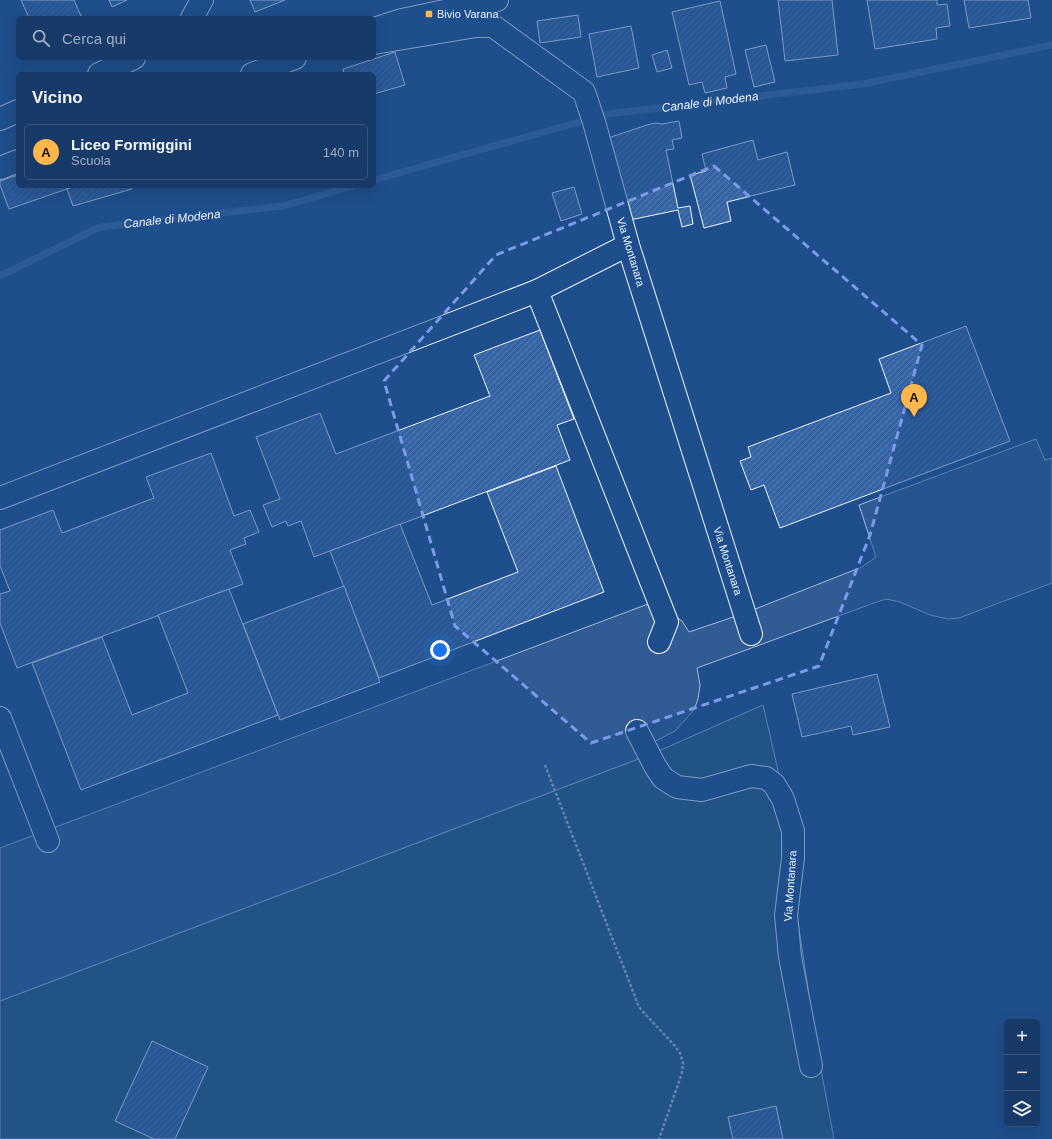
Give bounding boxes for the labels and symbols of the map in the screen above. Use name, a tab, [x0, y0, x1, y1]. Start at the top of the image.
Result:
place label: Bivio Varana	[437, 8, 499, 20]
marker: Bivio Varana	[424, 9, 434, 19]
water label: Canale di Modena	[661, 89, 760, 115]
water label: Canale di Modena	[123, 207, 221, 231]
street label: Via Montanara	[615, 216, 647, 289]
pin: A	[901, 384, 927, 417]
street label: Via Montanara	[711, 525, 745, 598]
your location	[430, 640, 450, 660]
street label: Via Montanara	[782, 849, 799, 922]

